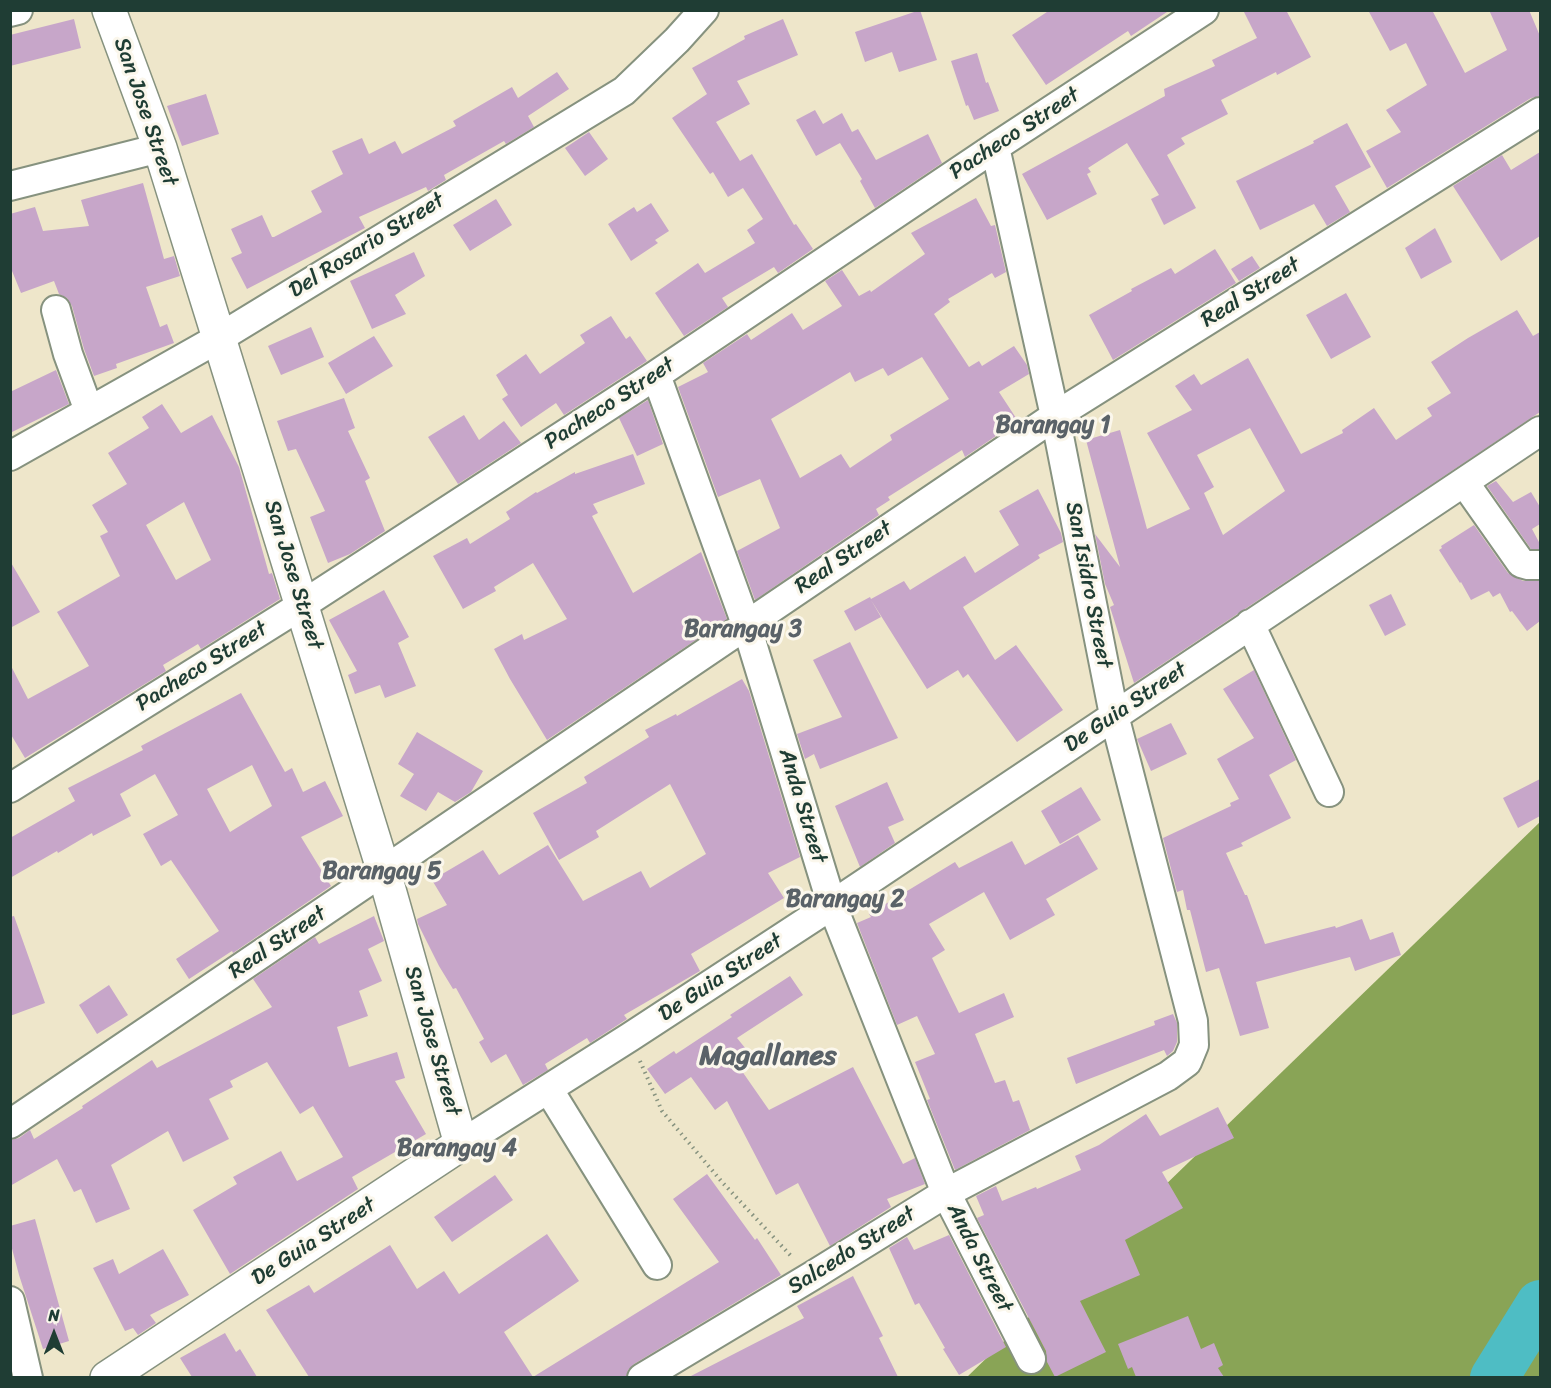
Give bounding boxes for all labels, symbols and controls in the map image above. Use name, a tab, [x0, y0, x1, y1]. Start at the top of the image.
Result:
street label: San Jose Street	[107, 34, 183, 190]
street label: Pacheco Street	[945, 82, 1085, 186]
street label: Del Rosario Street	[285, 188, 449, 304]
street label: Real Street	[1197, 252, 1305, 334]
street label: Pacheco Street	[540, 352, 680, 456]
district label: Barangay 1	[995, 412, 1111, 440]
street label: San Jose Street	[258, 497, 328, 653]
street label: San Isidro Street	[1059, 500, 1117, 670]
street label: Real Street	[790, 516, 898, 600]
street label: Pacheco Street	[132, 616, 272, 718]
district label: Barangay 3	[684, 616, 802, 644]
street label: De Guia Street	[1060, 657, 1192, 759]
street label: Anda Street	[772, 745, 832, 867]
district label: Barangay 5	[322, 858, 442, 886]
district label: Barangay 2	[786, 886, 904, 914]
street label: Real Street	[224, 901, 332, 985]
street label: De Guia Street	[654, 928, 788, 1028]
street label: San Jose Street	[398, 963, 466, 1119]
district label: Magallanes	[699, 1040, 837, 1074]
district label: Barangay 4	[397, 1135, 517, 1163]
street label: De Guia Street	[247, 1192, 381, 1292]
street label: Anda Street	[940, 1199, 1018, 1317]
street label: Salcedo Street	[783, 1201, 921, 1301]
text: N	[48, 1301, 60, 1330]
north arrow	[24, 1304, 84, 1364]

